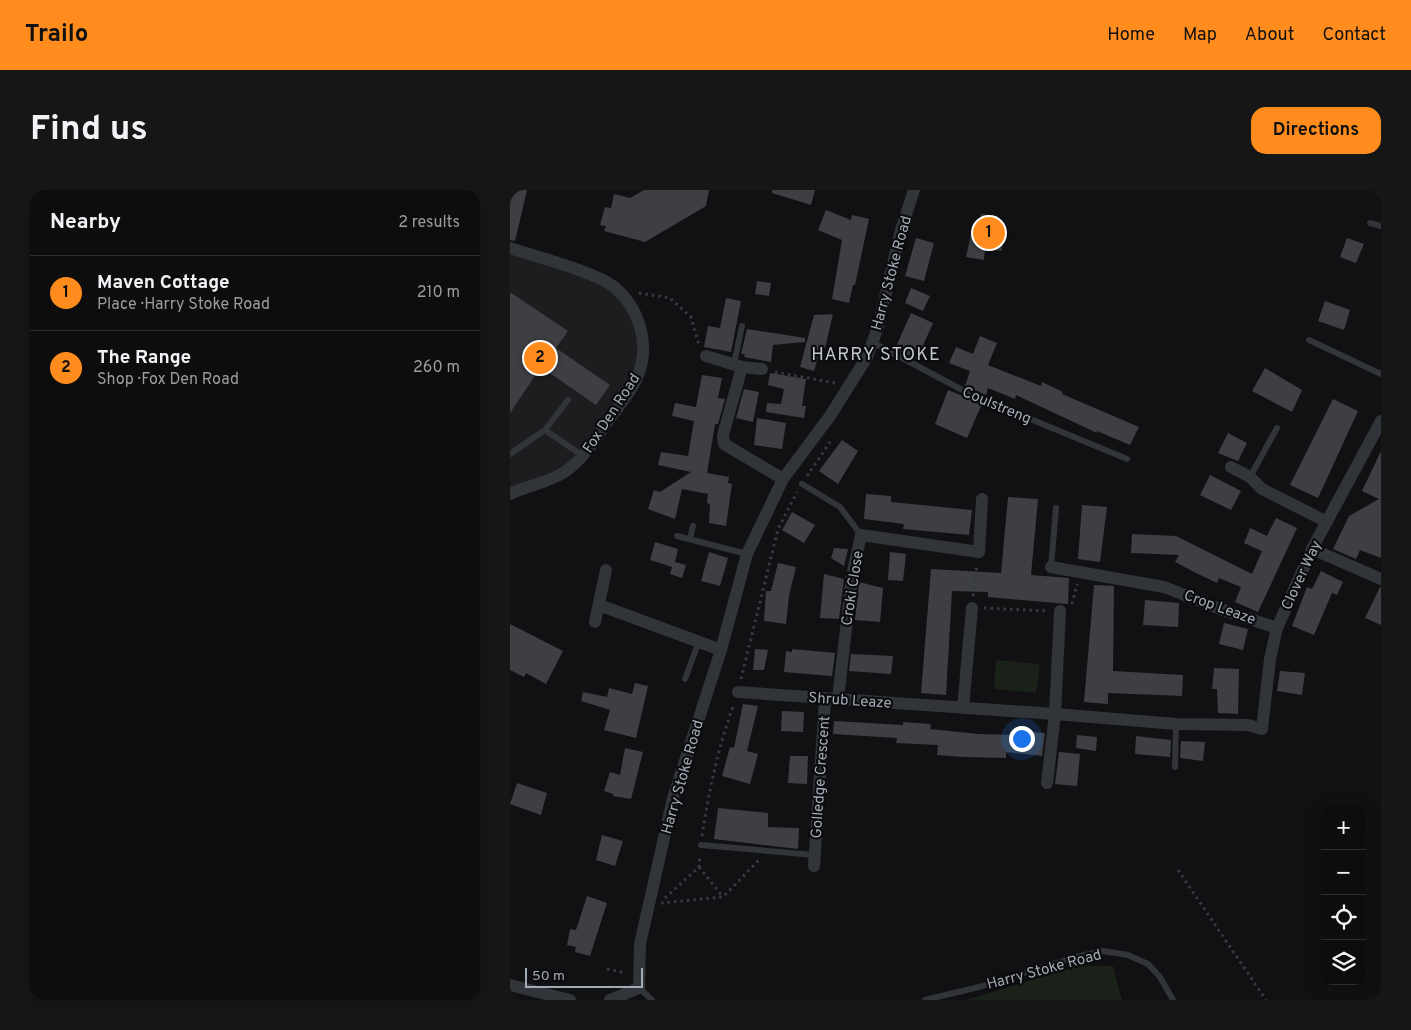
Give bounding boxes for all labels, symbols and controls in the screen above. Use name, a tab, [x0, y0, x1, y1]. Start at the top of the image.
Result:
text: Trailo	[25, 20, 88, 50]
text: Home	[1107, 24, 1155, 47]
text: Map	[1183, 24, 1217, 47]
text: About	[1245, 24, 1294, 47]
text: Contact	[1322, 24, 1386, 47]
button: Directions	[1251, 107, 1381, 154]
text: Find us	[30, 108, 148, 152]
text: Nearby	[50, 209, 121, 236]
text: 2 results	[398, 213, 460, 233]
street label: Harry Stoke Road	[868, 214, 917, 333]
pin: 1	[973, 214, 1005, 252]
text: Maven Cottage	[97, 271, 230, 295]
text: 1	[63, 283, 69, 303]
text: 210 m	[417, 283, 460, 303]
text: Place · Harry Stoke Road	[97, 295, 270, 315]
pin: 2	[524, 339, 556, 377]
district label: HARRY STOKE	[811, 344, 941, 367]
text: The Range	[97, 346, 191, 370]
text: 2	[61, 358, 71, 378]
text: 260 m	[413, 358, 460, 378]
text: Shop · Fox Den Road	[97, 370, 239, 390]
street label: Fox Den Road	[579, 370, 645, 457]
street label: Coulstreng	[959, 383, 1034, 429]
street label: Clover Way	[1278, 538, 1327, 614]
street label: Croki Close	[838, 549, 869, 627]
street label: Crop Leaze	[1181, 587, 1258, 630]
street label: Shrub Leaze	[808, 689, 892, 714]
street label: Golledge Crescent	[808, 715, 835, 839]
street label: Harry Stoke Road	[658, 718, 709, 837]
your location	[1009, 726, 1035, 752]
map controls	[1321, 805, 1366, 985]
button: +	[1321, 805, 1366, 850]
button: −	[1321, 850, 1366, 895]
button: locate	[1321, 895, 1366, 940]
button: layers	[1321, 940, 1366, 985]
street label: Harry Stoke Road	[985, 946, 1104, 995]
scale bar	[525, 965, 642, 988]
text: 50 m	[532, 968, 565, 985]

